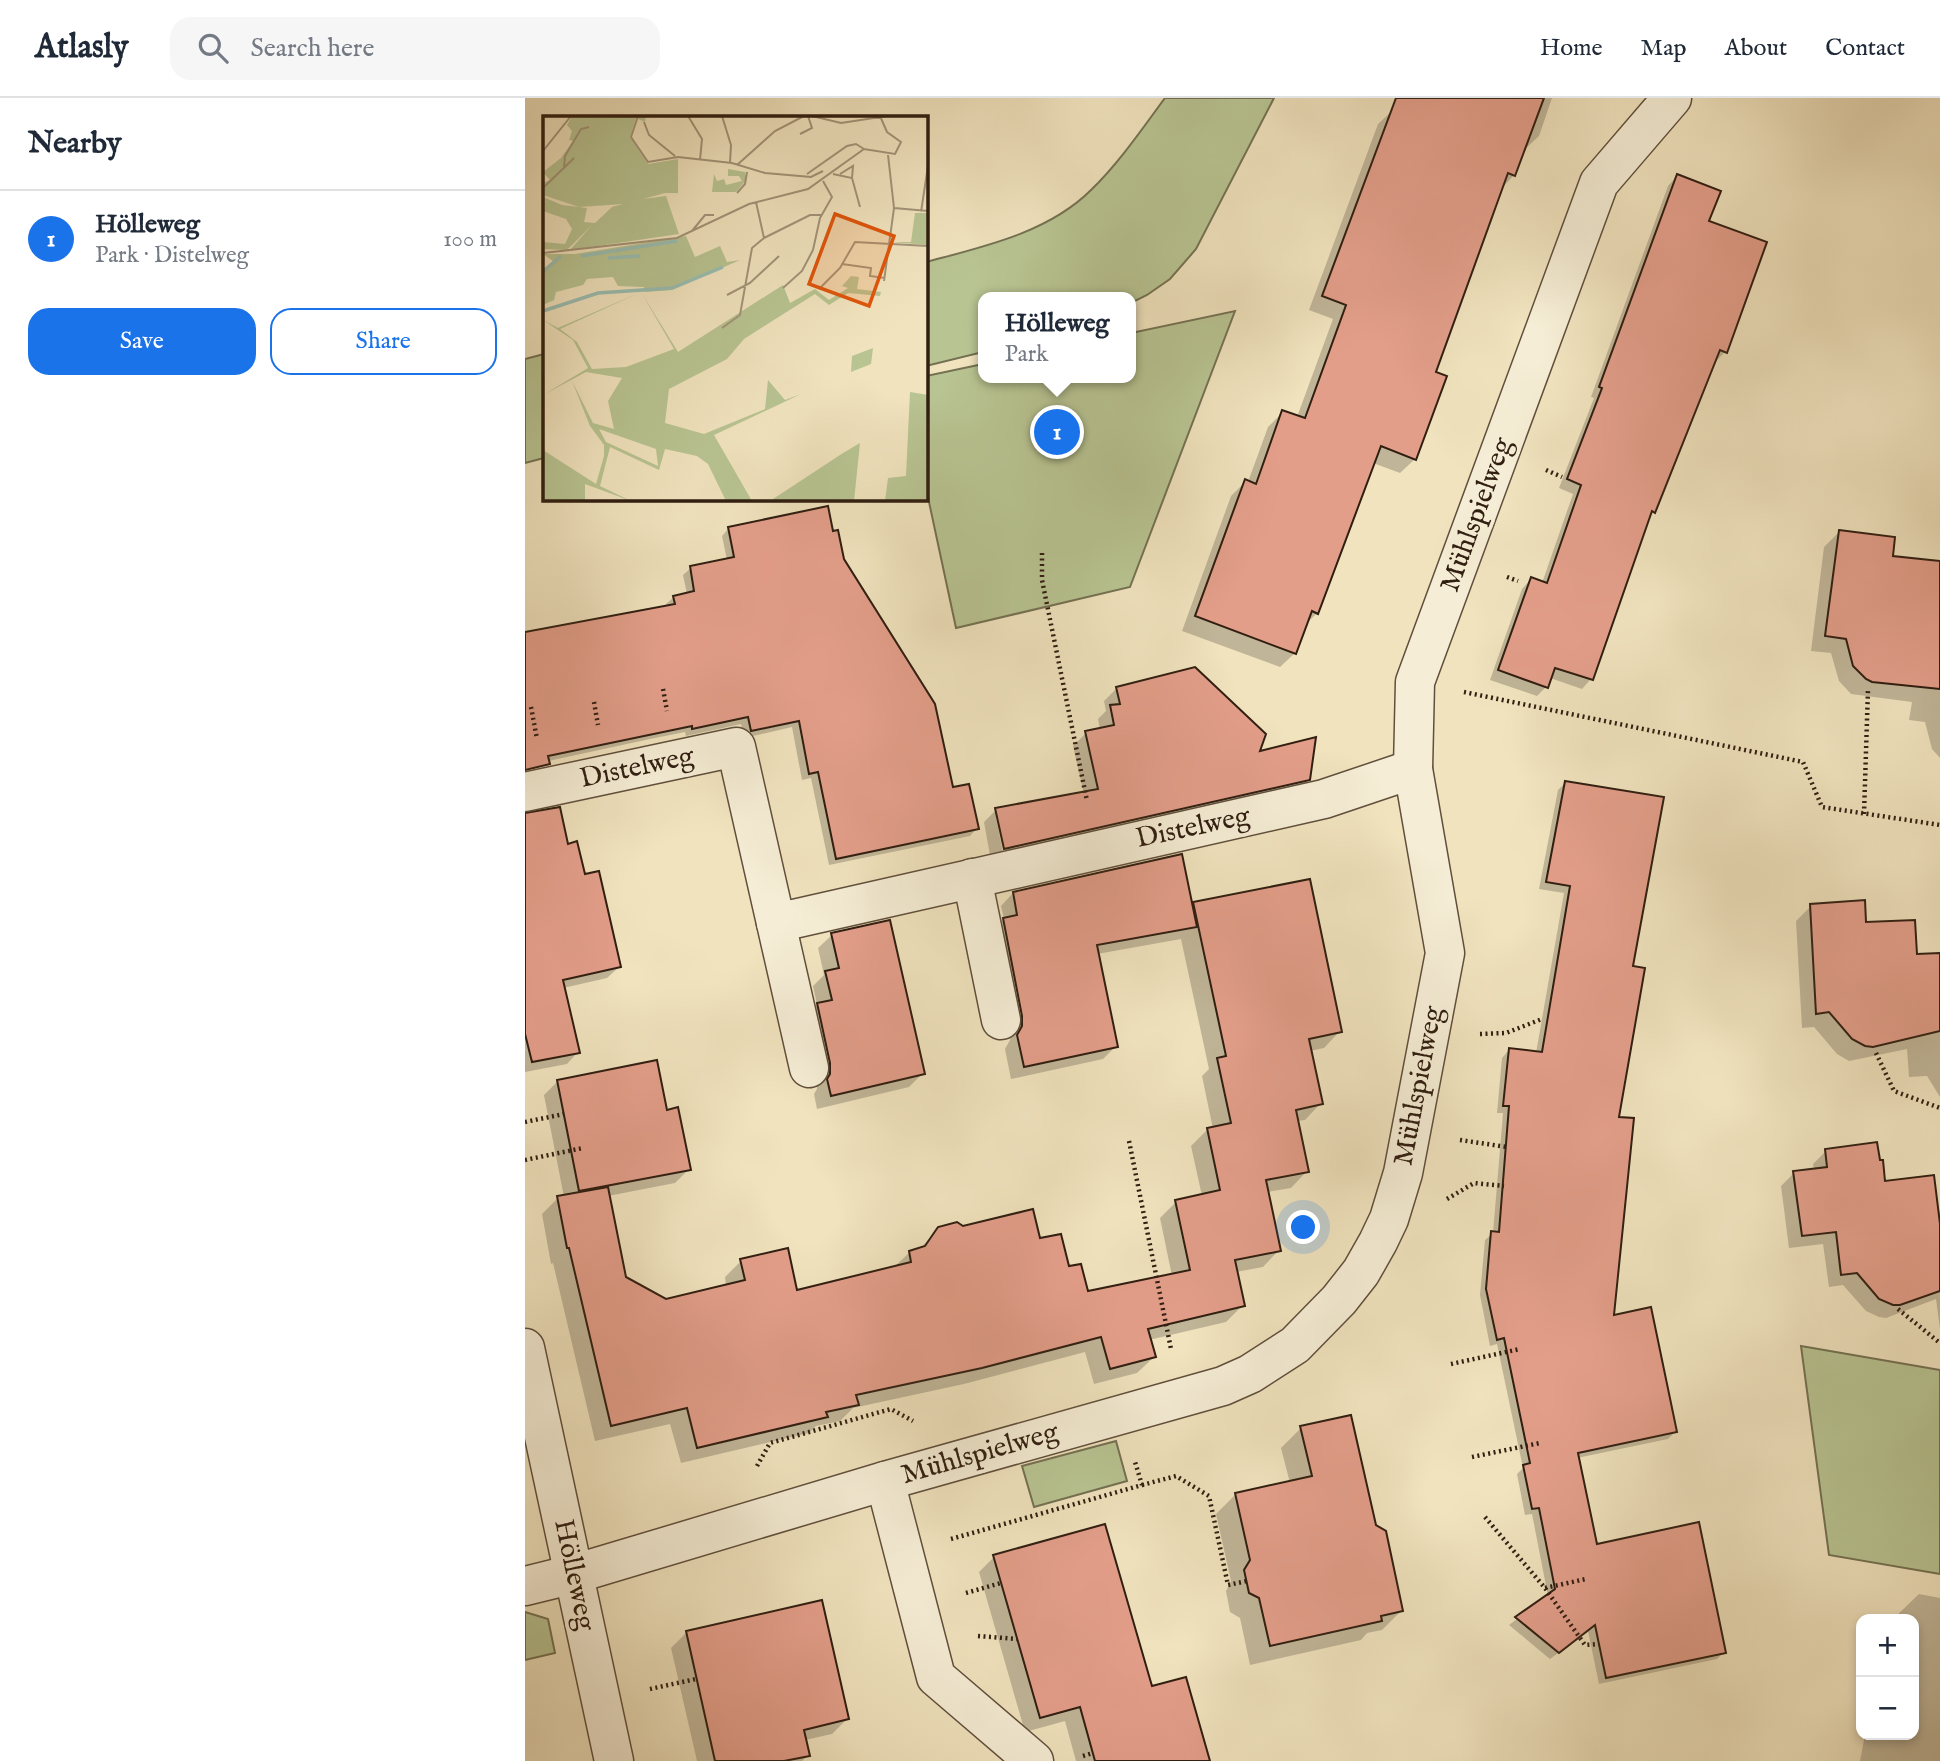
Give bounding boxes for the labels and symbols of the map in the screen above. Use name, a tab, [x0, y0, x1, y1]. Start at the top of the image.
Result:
inset map	[543, 116, 927, 500]
pin: 1	[1034, 406, 1080, 458]
street label: Mühlspielweg	[1433, 432, 1521, 597]
street label: Distelweg	[577, 739, 698, 797]
street label: Distelweg	[1133, 799, 1254, 857]
street label: Mühlspielweg	[1386, 1003, 1452, 1169]
your location	[1286, 1210, 1320, 1244]
street label: Mühlspielweg	[897, 1415, 1063, 1493]
street label: Hölleweg	[545, 1516, 603, 1635]

